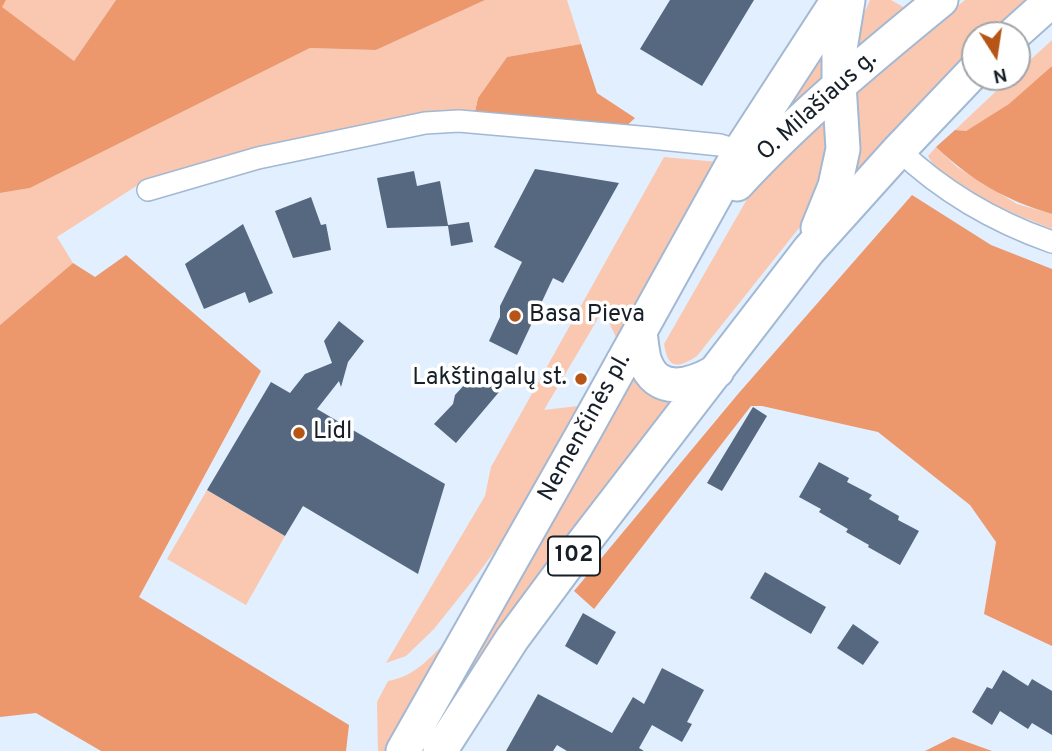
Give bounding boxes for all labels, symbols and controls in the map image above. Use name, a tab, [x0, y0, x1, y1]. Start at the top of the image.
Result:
north arrow	[961, 21, 1031, 91]
street label: O. Milašiaus g.	[752, 46, 884, 168]
text: N	[991, 61, 1009, 88]
place label: Basa Pieva	[529, 302, 645, 330]
marker: Basa Pieva	[507, 308, 523, 324]
street label: Nemenčinės pl.	[533, 349, 639, 507]
place label: Lakštingalų st.	[412, 365, 567, 393]
marker: Lakštingalų st.	[573, 371, 589, 387]
place label: Lidl	[313, 419, 352, 447]
marker: Lidl	[291, 425, 307, 441]
road number: 102	[548, 536, 600, 576]

